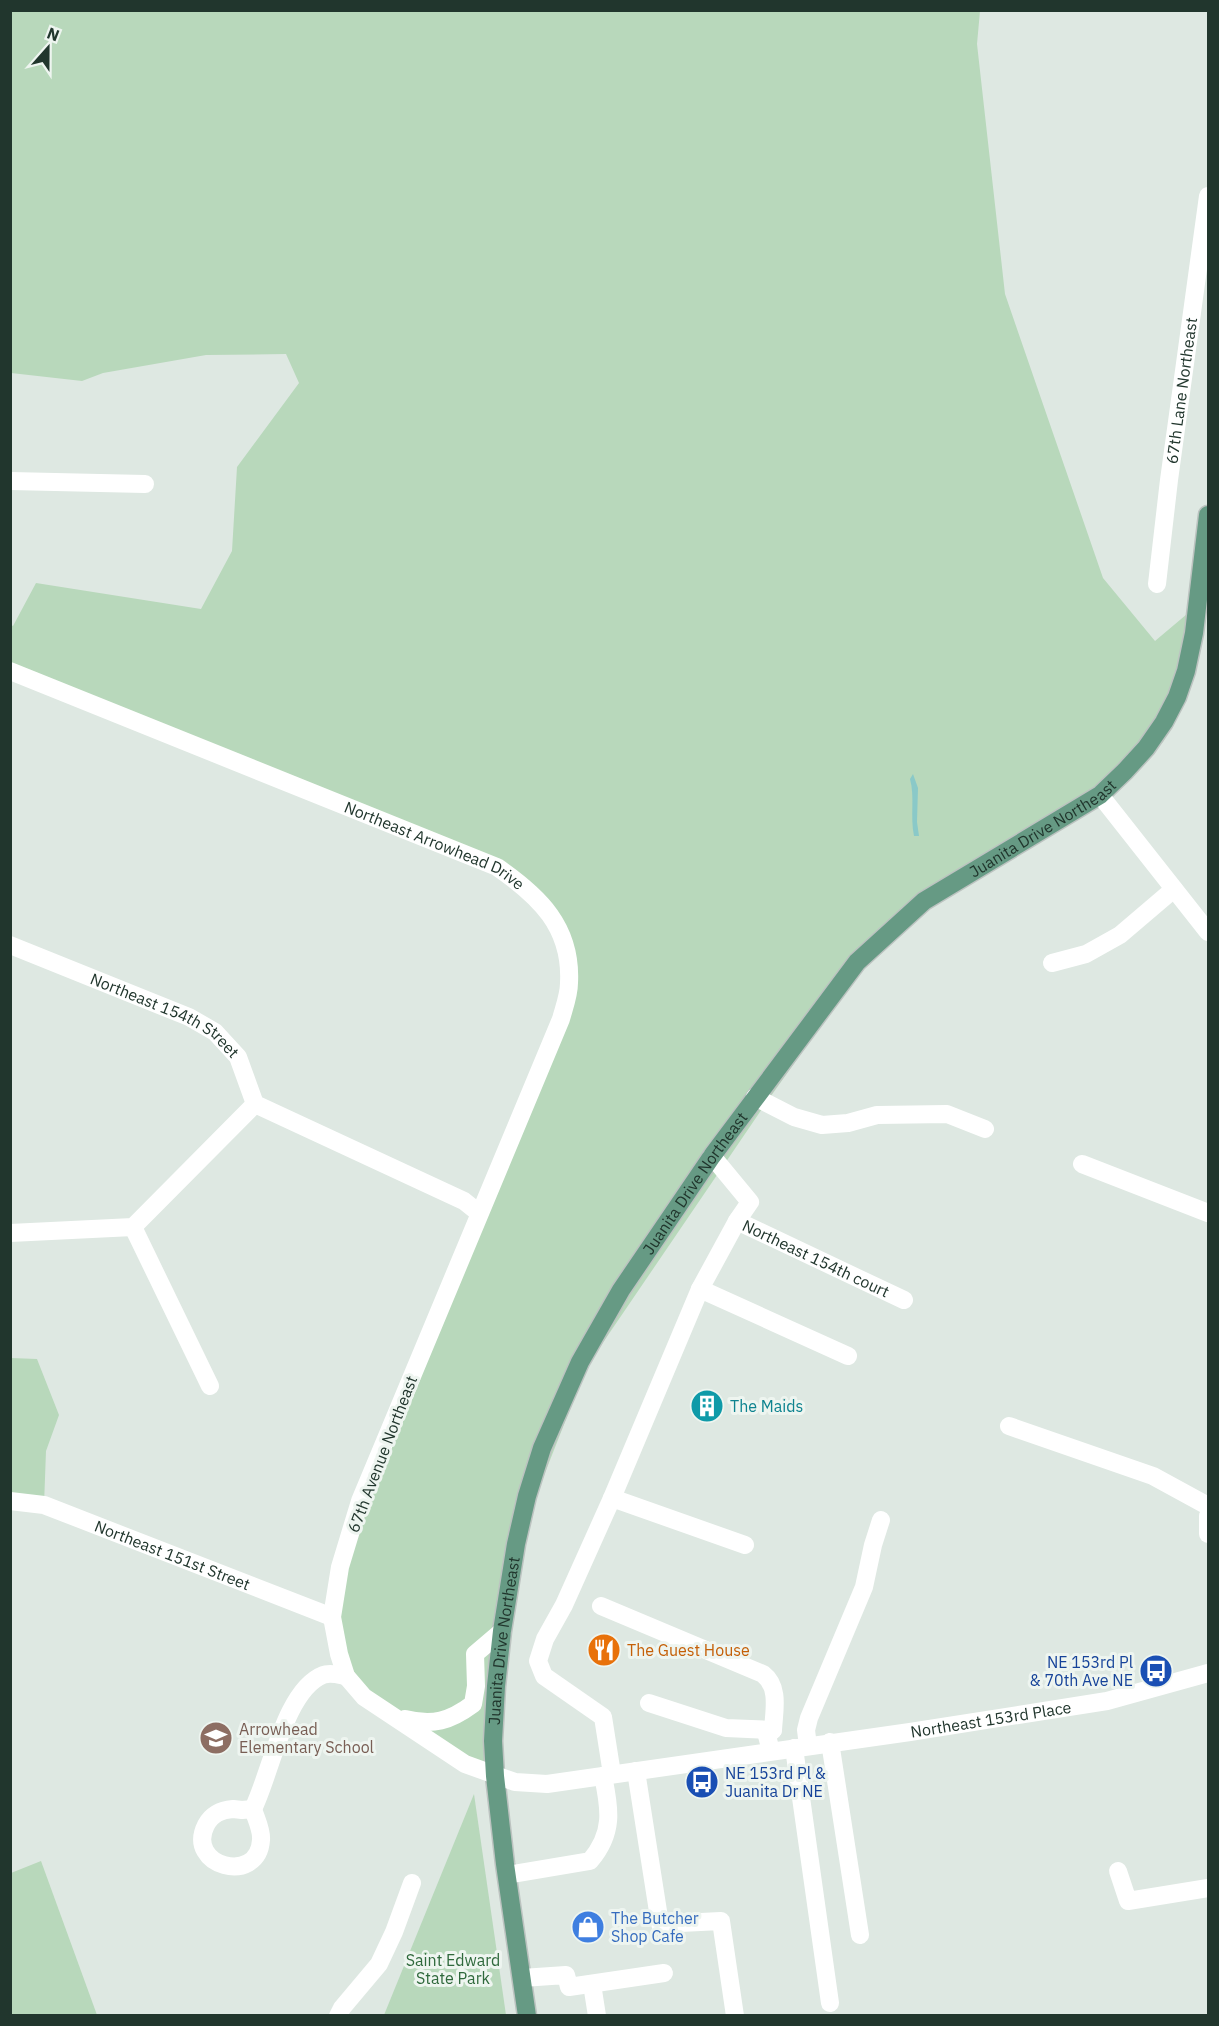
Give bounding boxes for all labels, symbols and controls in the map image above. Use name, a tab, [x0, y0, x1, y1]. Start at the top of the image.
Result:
north arrow	[18, 18, 78, 78]
text: N	[44, 23, 62, 45]
street label: 67th Lane Northeast	[1161, 316, 1201, 465]
street label: Juanita Drive Northeast	[965, 775, 1120, 882]
street label: Northeast Arrowhead Drive	[342, 797, 529, 894]
street label: Northeast 154th Street	[88, 968, 244, 1062]
street label: Juanita Drive Northeast	[638, 1108, 751, 1258]
street label: Northeast 154th court	[739, 1215, 893, 1302]
street label: 67th Avenue Northeast	[343, 1373, 421, 1535]
building icon: The Maids	[689, 1388, 725, 1424]
place label: The Maids	[730, 1396, 803, 1416]
street label: Northeast 151st Street	[92, 1516, 253, 1594]
street label: Juanita Drive Northeast	[484, 1555, 524, 1725]
restaurant icon: The Guest House	[586, 1632, 622, 1668]
place label: The Guest House	[627, 1640, 750, 1660]
place label: NE 153rd Pl & 70th Ave NE	[1030, 1652, 1133, 1690]
bus stop icon: NE 153rd Pl & 70th Ave NE	[1138, 1653, 1174, 1689]
street label: Northeast 153rd Place	[909, 1697, 1073, 1742]
place label: Arrowhead Elementary School	[239, 1719, 374, 1757]
school or university icon: Arrowhead Elementary School	[198, 1720, 234, 1756]
place label: NE 153rd Pl & Juanita Dr NE	[725, 1763, 826, 1801]
bus stop icon: NE 153rd Pl & Juanita Dr NE	[684, 1764, 720, 1800]
place label: The Butcher Shop Cafe	[611, 1908, 699, 1946]
shop icon: The Butcher Shop Cafe	[570, 1909, 606, 1945]
park label: Saint Edward State Park	[406, 1950, 500, 1988]

